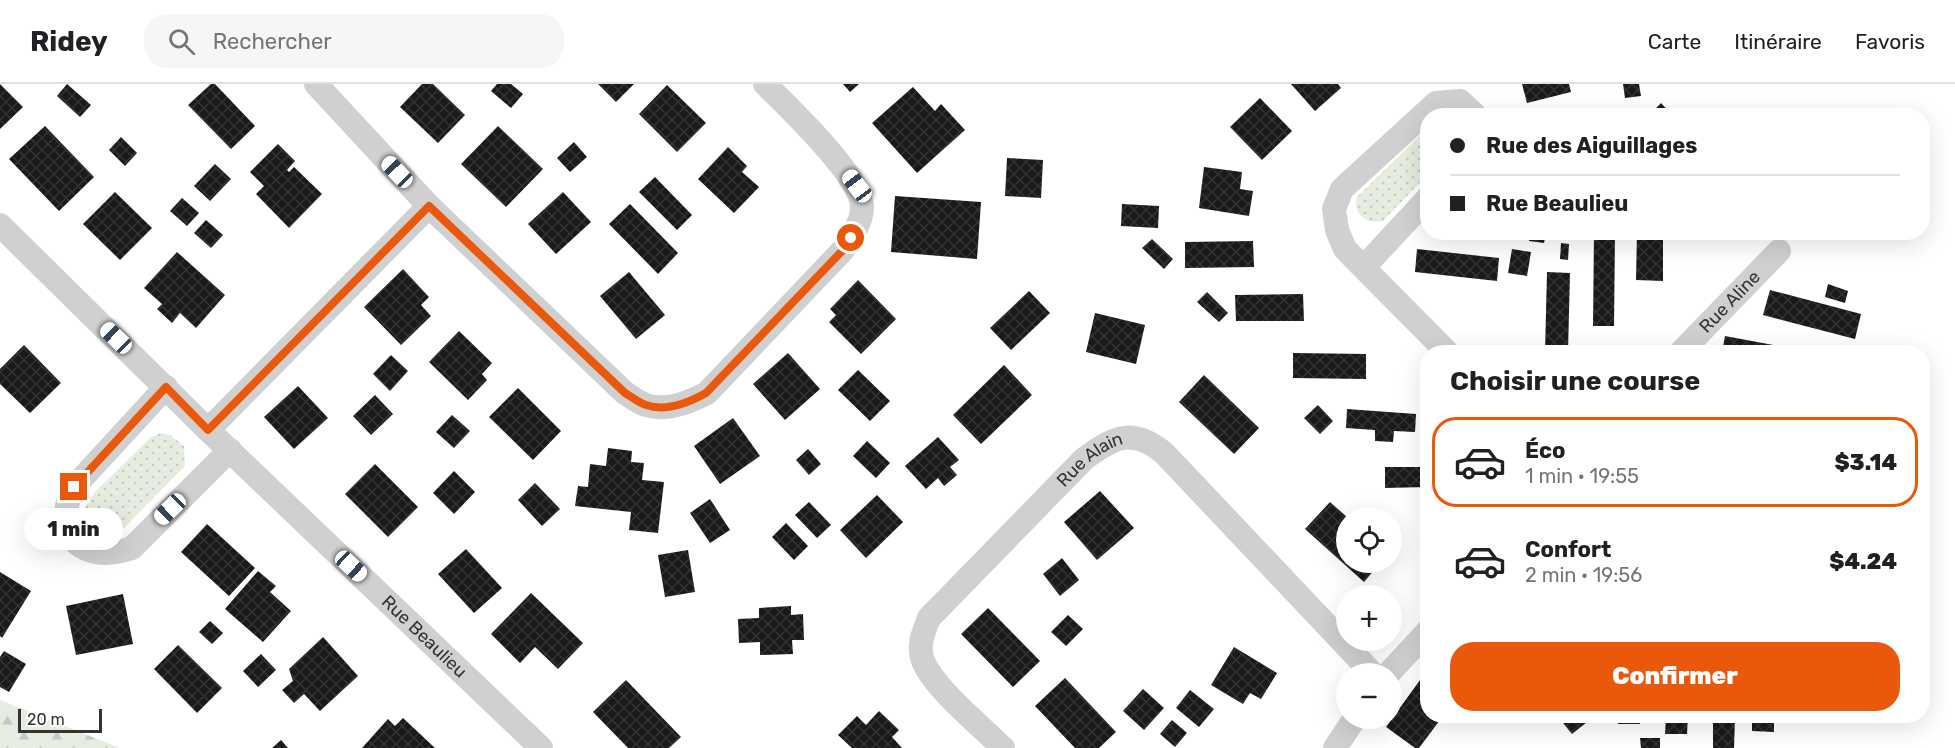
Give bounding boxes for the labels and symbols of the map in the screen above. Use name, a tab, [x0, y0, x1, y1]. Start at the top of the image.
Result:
car	[378, 153, 416, 191]
car	[839, 166, 875, 206]
route start	[837, 224, 864, 251]
street label: Rue Aline	[1695, 266, 1765, 338]
car	[97, 319, 135, 357]
street label: Rue Alain	[1052, 427, 1126, 491]
route end	[60, 473, 87, 500]
car	[151, 490, 189, 528]
callout: 1 min	[25, 508, 124, 550]
car	[332, 547, 370, 585]
street label: Rue Beaulieu	[377, 591, 471, 682]
scale bar	[18, 706, 102, 734]

